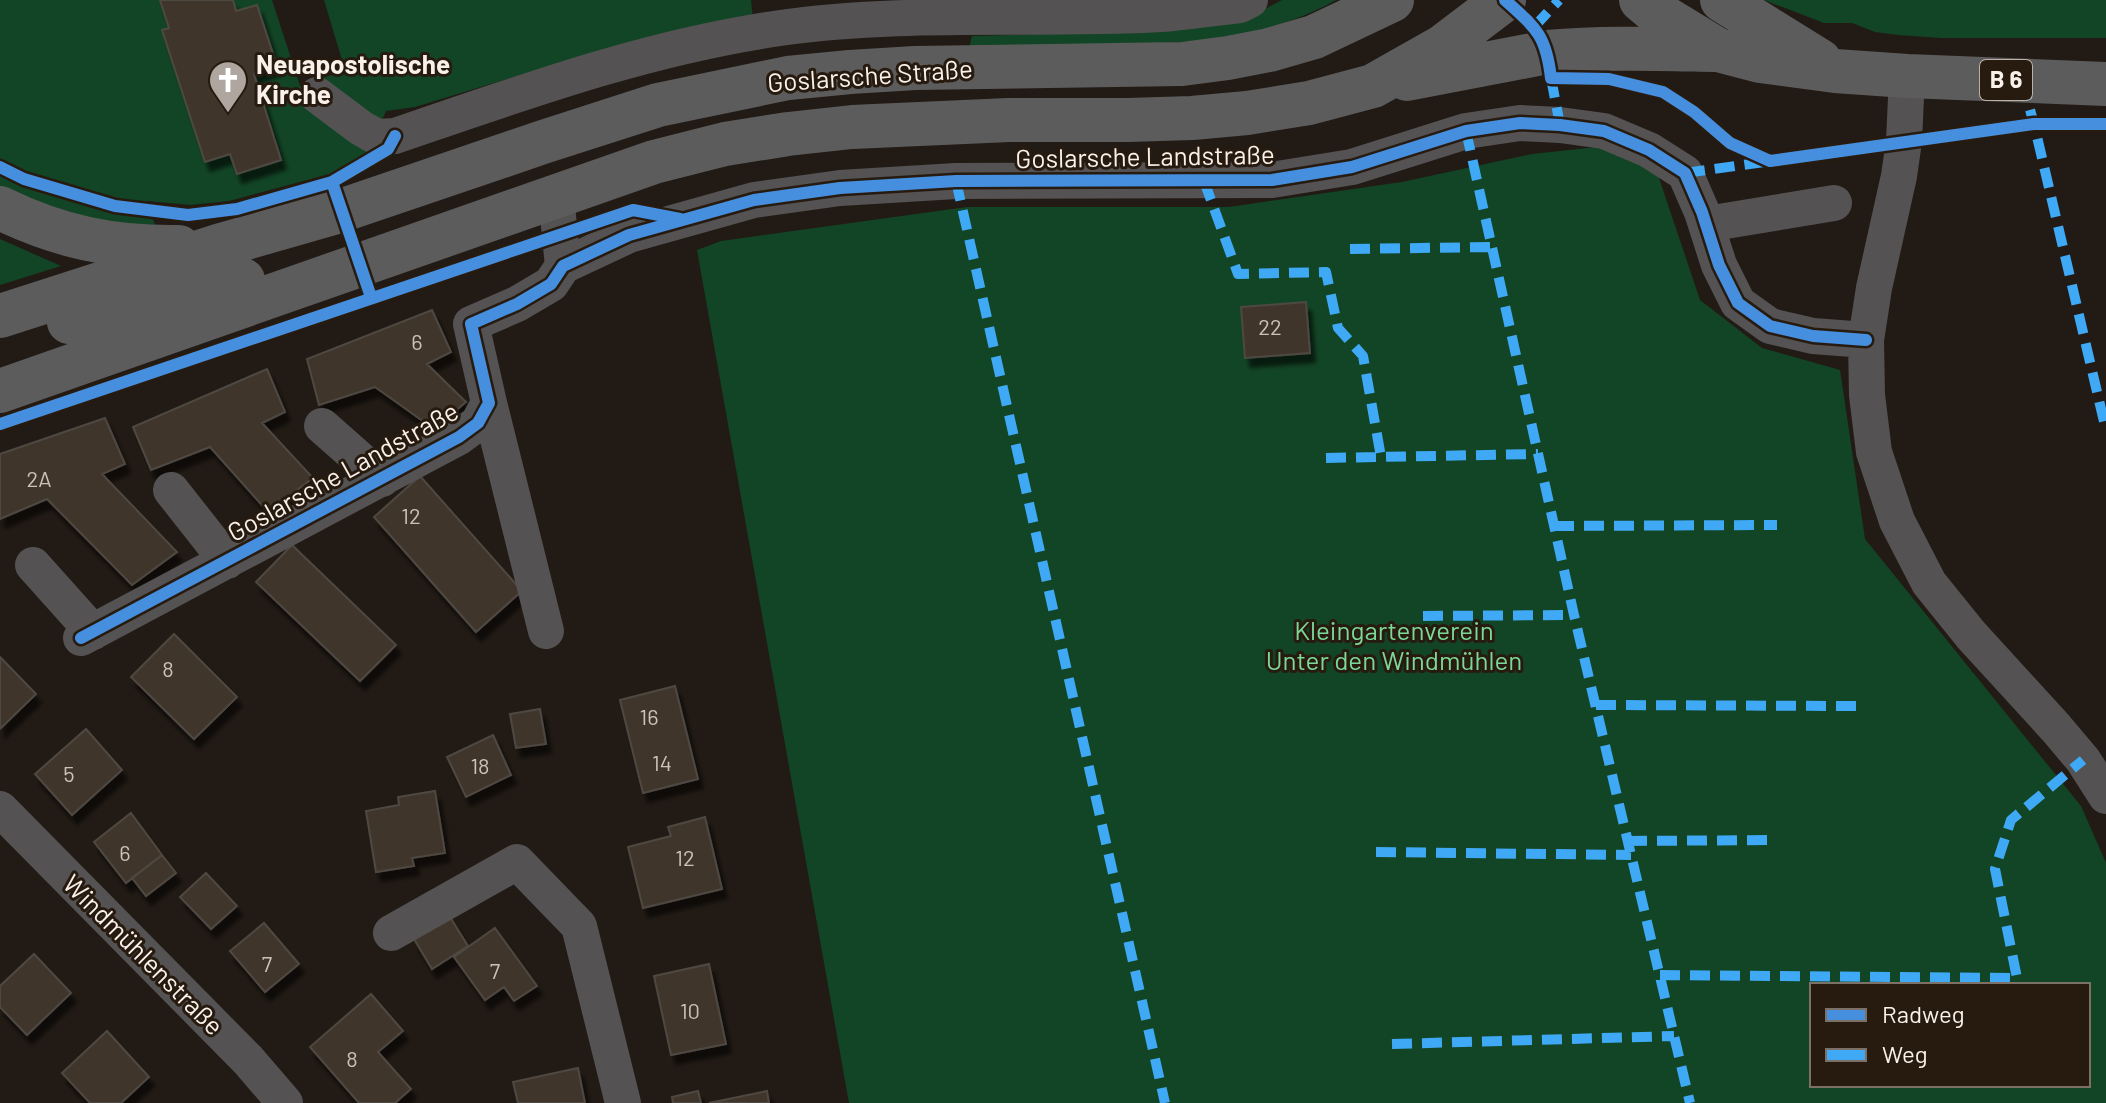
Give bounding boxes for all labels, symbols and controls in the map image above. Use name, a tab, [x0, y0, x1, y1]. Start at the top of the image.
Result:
place label: Neuapostolische Kirche	[256, 48, 450, 109]
street label: Goslarsche Straße	[766, 52, 974, 97]
church icon: Neuapostolische Kirche	[207, 59, 249, 114]
road number: B 6	[1980, 60, 2032, 100]
street label: Goslarsche Landstraße	[1015, 138, 1275, 173]
house number: 22	[1258, 313, 1282, 339]
house number: 6	[411, 328, 423, 354]
street label: Goslarsche Landstraße	[221, 394, 463, 547]
house number: 2A	[26, 465, 52, 491]
house number: 12	[401, 502, 421, 528]
park label: Kleingartenverein Unter den Windmühlen	[1266, 614, 1522, 675]
house number: 8	[162, 655, 174, 681]
house number: 16	[639, 703, 659, 729]
house number: 14	[652, 749, 672, 775]
house number: 18	[470, 752, 490, 778]
house number: 5	[63, 760, 75, 786]
house number: 6	[119, 839, 131, 865]
house number: 12	[675, 844, 695, 870]
street label: Windmühlenstraße	[57, 867, 231, 1041]
house number: 7	[262, 950, 272, 976]
house number: 7	[490, 957, 500, 983]
legend	[1810, 983, 2090, 1087]
house number: 10	[680, 997, 700, 1023]
text: Radweg	[1882, 999, 1965, 1028]
text: Weg	[1882, 1039, 1928, 1068]
house number: 8	[346, 1045, 358, 1071]

